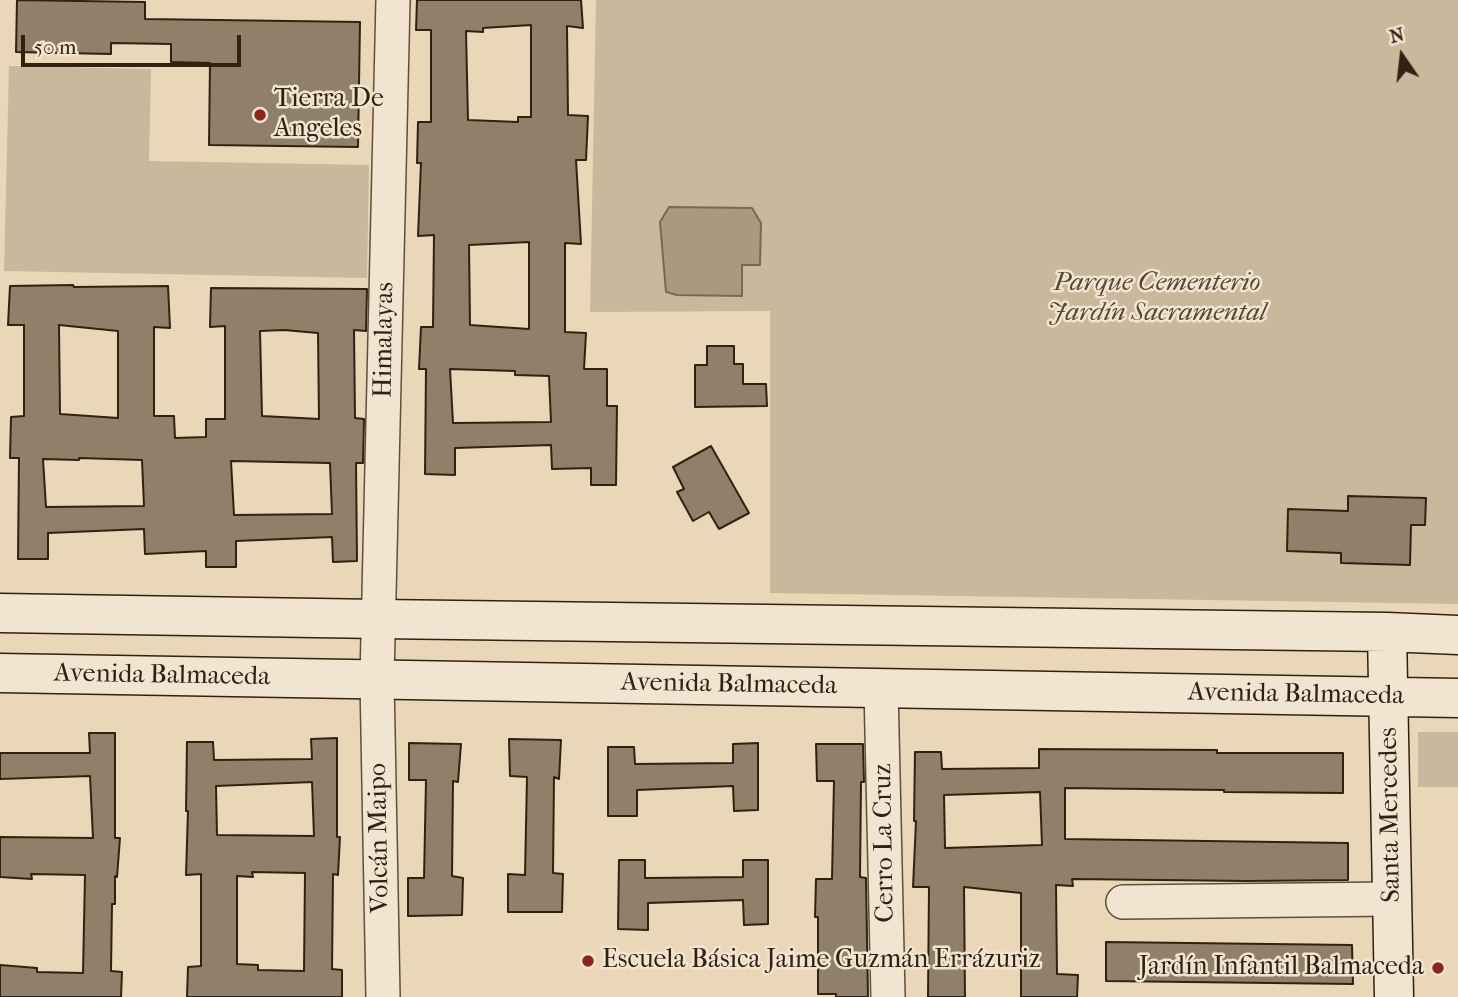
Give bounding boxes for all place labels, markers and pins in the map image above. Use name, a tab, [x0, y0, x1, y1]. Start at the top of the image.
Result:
place label: Tierra De Angeles	[274, 84, 384, 146]
marker: Tierra De Angeles	[252, 107, 268, 123]
place label: Escuela Básica Jaime Guzmán Errázuriz	[602, 945, 1040, 977]
place label: Jardín Infantil Balmaceda	[1139, 952, 1424, 984]
marker: Escuela Básica Jaime Guzmán Errázuriz	[580, 953, 596, 969]
marker: Jardín Infantil Balmaceda	[1430, 960, 1446, 976]

